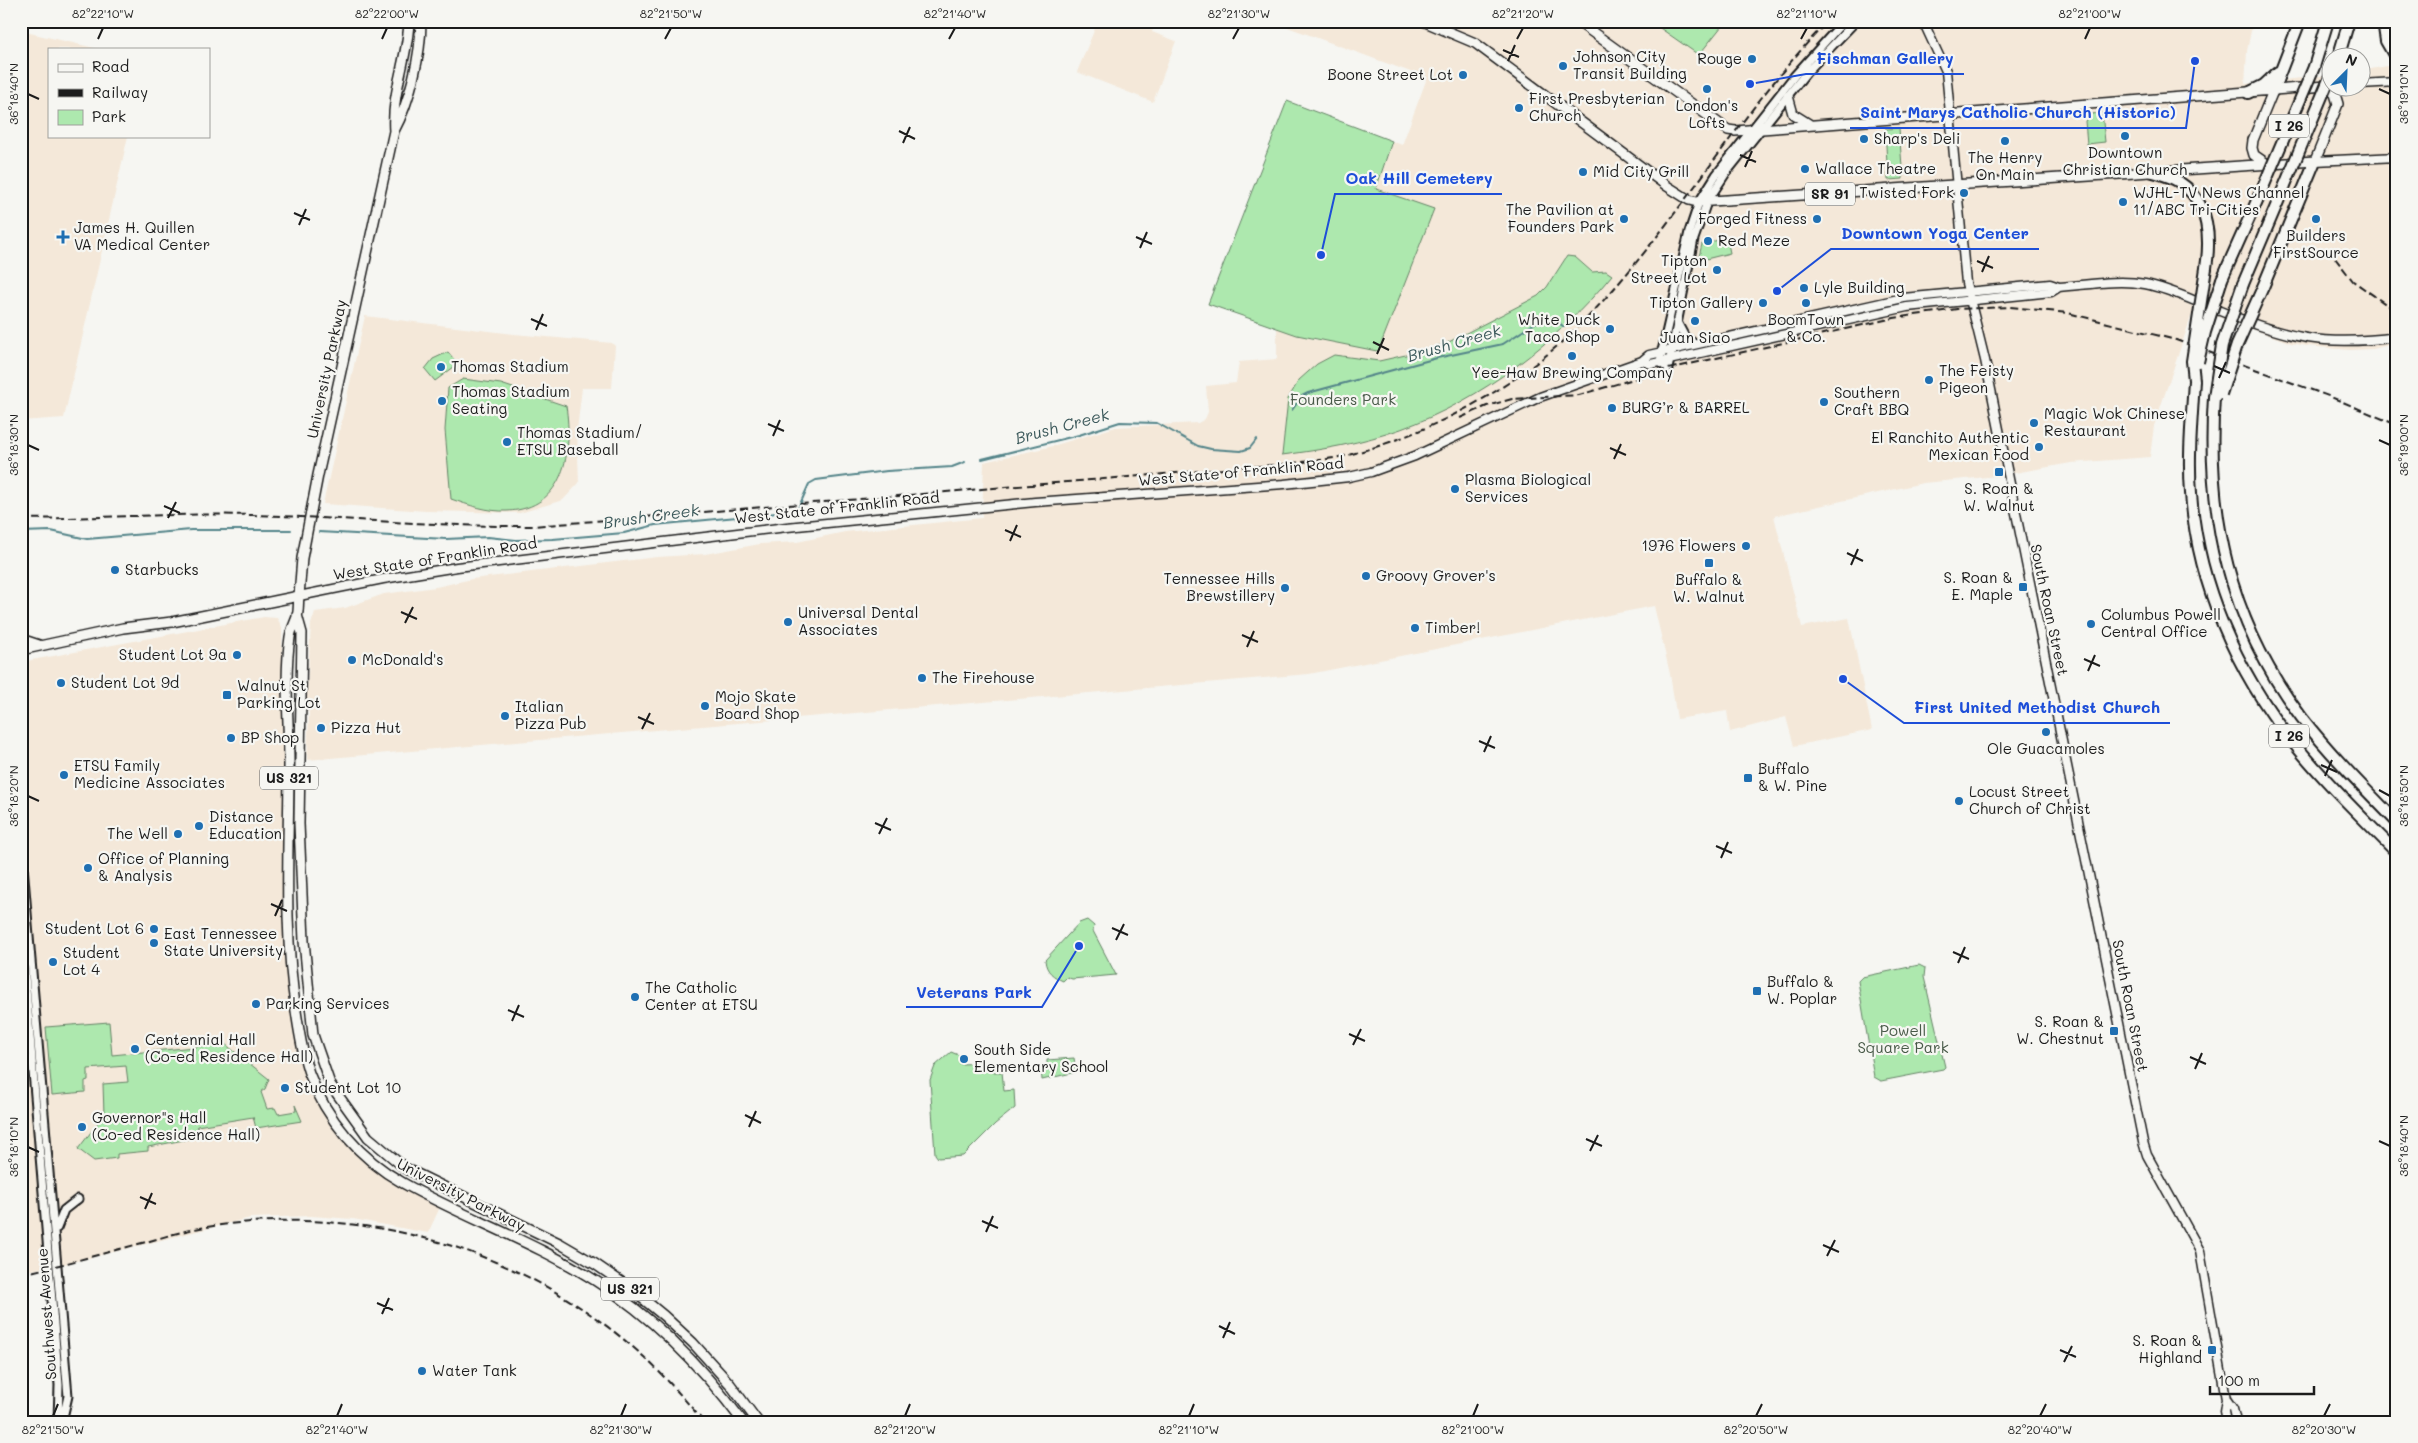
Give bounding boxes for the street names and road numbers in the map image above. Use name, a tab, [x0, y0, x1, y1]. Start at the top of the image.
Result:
road number: I 26	[2269, 114, 2309, 138]
road number: SR 91	[1805, 182, 1855, 205]
street label: University Parkway	[302, 297, 351, 440]
street label: West State of Franklin Road	[1137, 452, 1344, 490]
street label: West State of Franklin Road	[733, 486, 940, 528]
street label: West State of Franklin Road	[331, 532, 538, 584]
street label: South Roan Street	[2026, 542, 2074, 677]
road number: I 26	[2269, 724, 2309, 748]
road number: US 321	[260, 766, 318, 790]
street label: South Roan Street	[2108, 938, 2154, 1074]
street label: University Parkway	[394, 1153, 529, 1235]
street label: Southwest Avenue	[31, 1247, 61, 1381]
road number: US 321	[601, 1278, 659, 1300]

